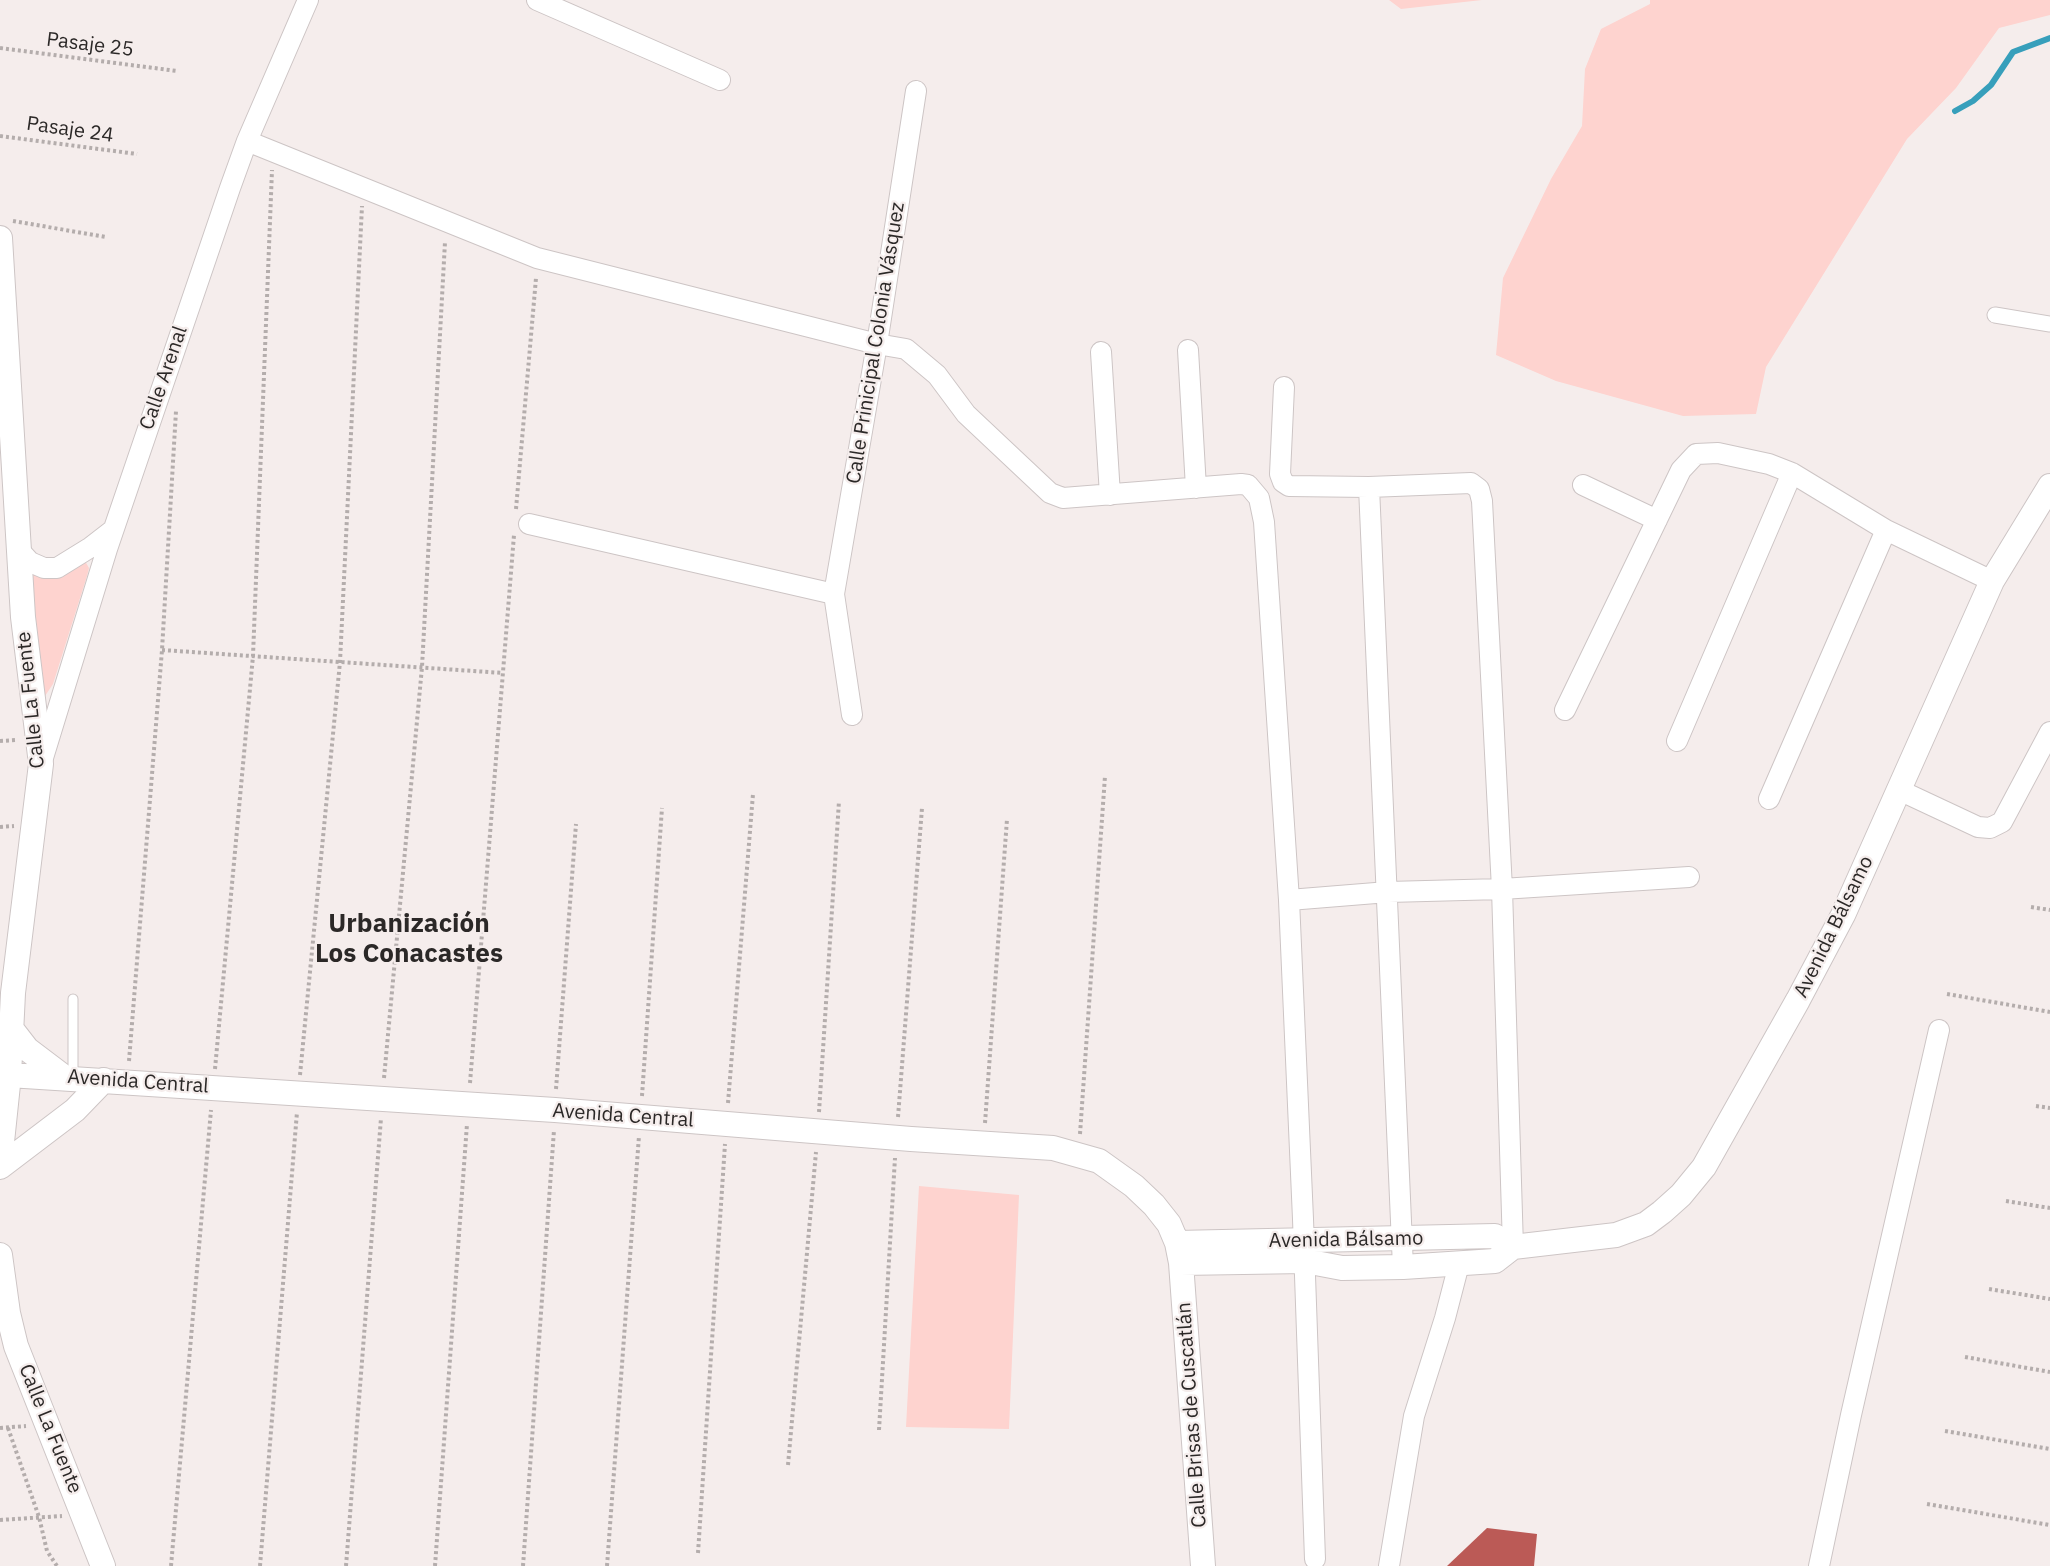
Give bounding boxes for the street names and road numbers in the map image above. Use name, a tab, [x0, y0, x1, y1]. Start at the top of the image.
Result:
street label: Pasaje 25	[45, 28, 135, 62]
street label: Pasaje 24	[25, 112, 115, 148]
street label: Calle Prinicipal Colonia Vásquez	[842, 200, 910, 486]
street label: Calle Arenal	[135, 323, 193, 433]
street label: Calle La Fuente	[12, 630, 50, 770]
street label: Avenida Bálsamo	[1789, 852, 1879, 1002]
street label: Avenida Central	[67, 1065, 209, 1099]
street label: Avenida Central	[552, 1099, 694, 1133]
street label: Avenida Bálsamo	[1268, 1227, 1424, 1253]
street label: Calle Brisas de Cuscatlán	[1172, 1301, 1212, 1529]
street label: Calle La Fuente	[13, 1361, 87, 1497]

